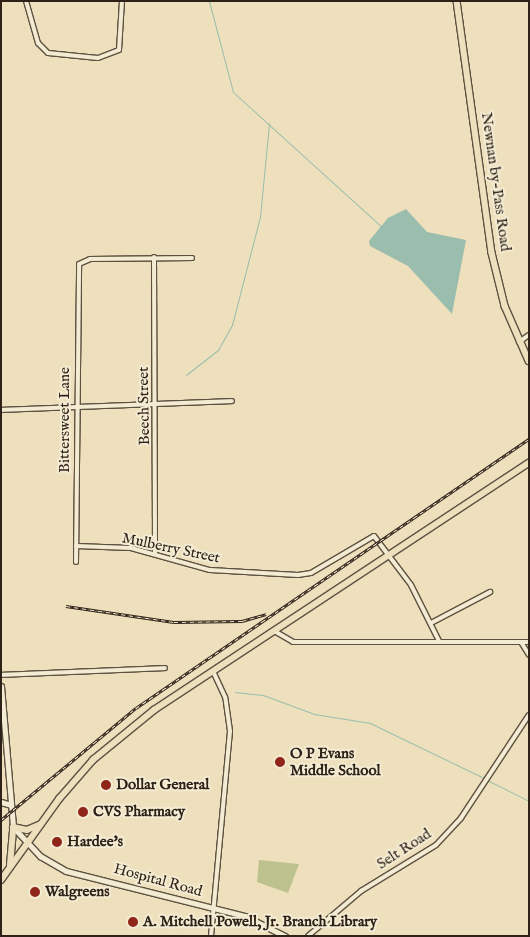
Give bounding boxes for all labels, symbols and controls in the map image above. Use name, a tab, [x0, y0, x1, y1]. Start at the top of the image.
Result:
street label: Newnan by-Pass Road	[477, 111, 515, 253]
street label: Bittersweet Lane	[56, 367, 74, 473]
street label: Beech Street	[134, 367, 154, 445]
street label: Mulberry Street	[120, 529, 222, 567]
place label: O P Evans Middle School	[290, 744, 381, 779]
marker: O P Evans Middle School	[274, 756, 286, 768]
place label: Dollar General	[116, 776, 209, 794]
marker: Dollar General	[100, 779, 112, 791]
place label: CVS Pharmacy	[93, 803, 185, 821]
marker: CVS Pharmacy	[77, 806, 89, 818]
street label: Selt Road	[374, 825, 434, 873]
place label: Hardee's	[67, 833, 123, 851]
marker: Hardee's	[51, 836, 63, 848]
street label: Hospital Road	[112, 860, 204, 900]
place label: Walgreens	[45, 883, 110, 901]
marker: Walgreens	[29, 886, 41, 898]
place label: A. Mitchell Powell, Jr. Branch Library	[143, 913, 377, 931]
marker: A. Mitchell Powell, Jr. Branch Library	[127, 916, 139, 928]

